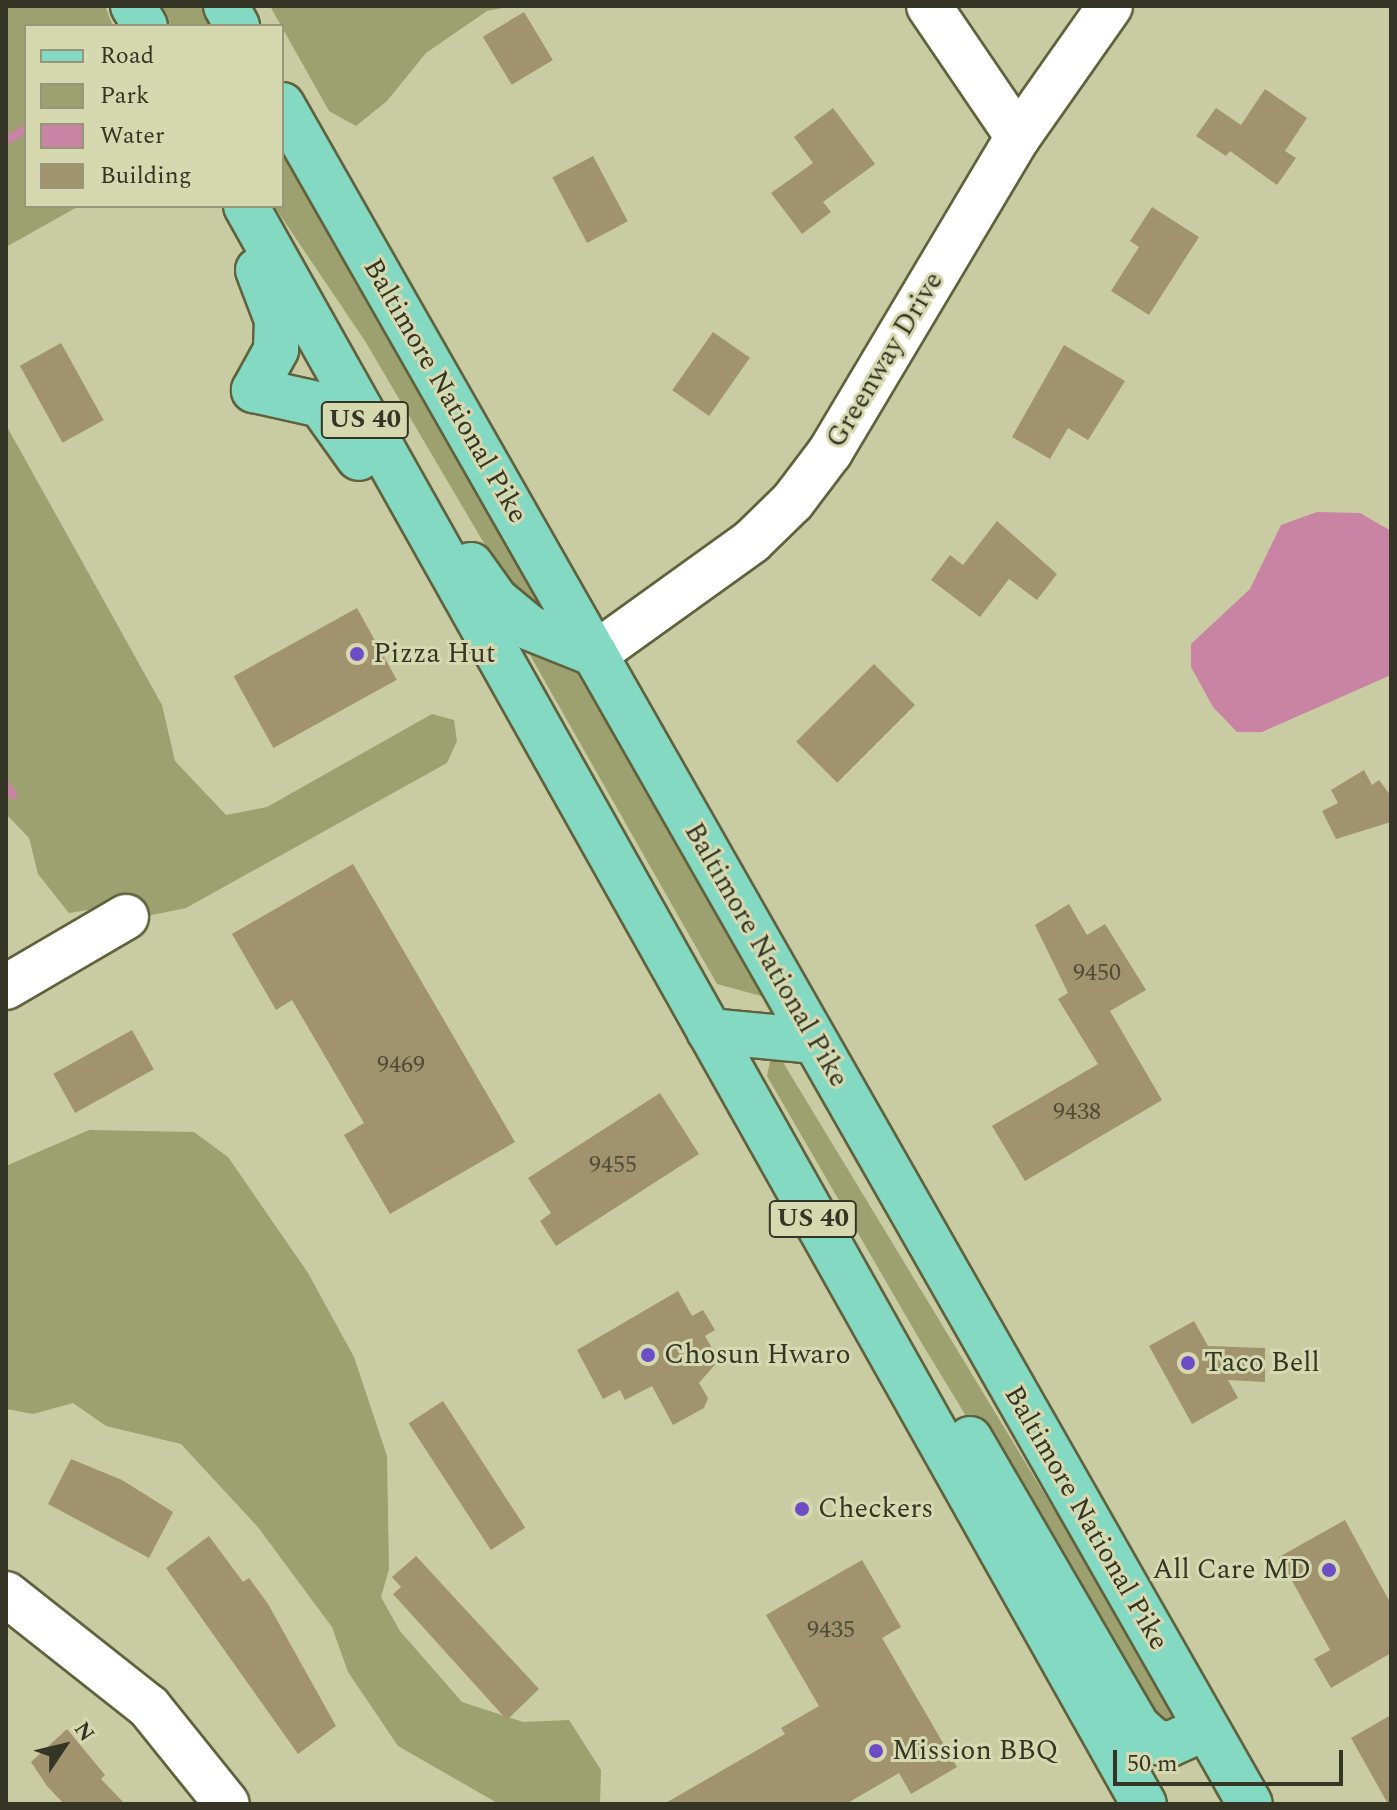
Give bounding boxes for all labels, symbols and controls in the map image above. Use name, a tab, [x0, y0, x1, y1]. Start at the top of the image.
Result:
legend	[24, 24, 284, 208]
text: Road	[100, 38, 154, 74]
text: Park	[100, 78, 150, 114]
text: Water	[100, 118, 164, 154]
text: Building	[100, 158, 192, 194]
street label: Baltimore National Pike	[356, 253, 534, 529]
street label: Greenway Drive	[819, 266, 951, 454]
road number: US 40	[319, 398, 411, 442]
place label: Pizza Hut	[373, 637, 496, 671]
marker: Pizza Hut	[348, 645, 366, 663]
street label: Baltimore National Pike	[677, 817, 855, 1093]
house number: 9450	[1073, 960, 1121, 988]
house number: 9469	[377, 1052, 425, 1080]
house number: 9438	[1053, 1099, 1101, 1127]
house number: 9455	[589, 1152, 637, 1180]
road number: US 40	[767, 1197, 859, 1241]
place label: Chosun Hwaro	[664, 1338, 851, 1372]
marker: Chosun Hwaro	[639, 1346, 657, 1364]
place label: Taco Bell	[1204, 1346, 1320, 1380]
marker: Taco Bell	[1179, 1354, 1197, 1372]
street label: Baltimore National Pike	[997, 1380, 1175, 1656]
place label: Checkers	[818, 1492, 933, 1526]
marker: Checkers	[793, 1500, 811, 1518]
place label: All Care MD	[1153, 1553, 1311, 1587]
marker: All Care MD	[1318, 1559, 1340, 1581]
house number: 9435	[807, 1617, 855, 1645]
north arrow	[24, 1706, 104, 1786]
text: N	[65, 1715, 103, 1749]
place label: Mission BBQ	[892, 1734, 1058, 1768]
scale bar	[1117, 1734, 1347, 1784]
marker: Mission BBQ	[867, 1742, 885, 1760]
text: 50 m	[1127, 1746, 1178, 1782]

